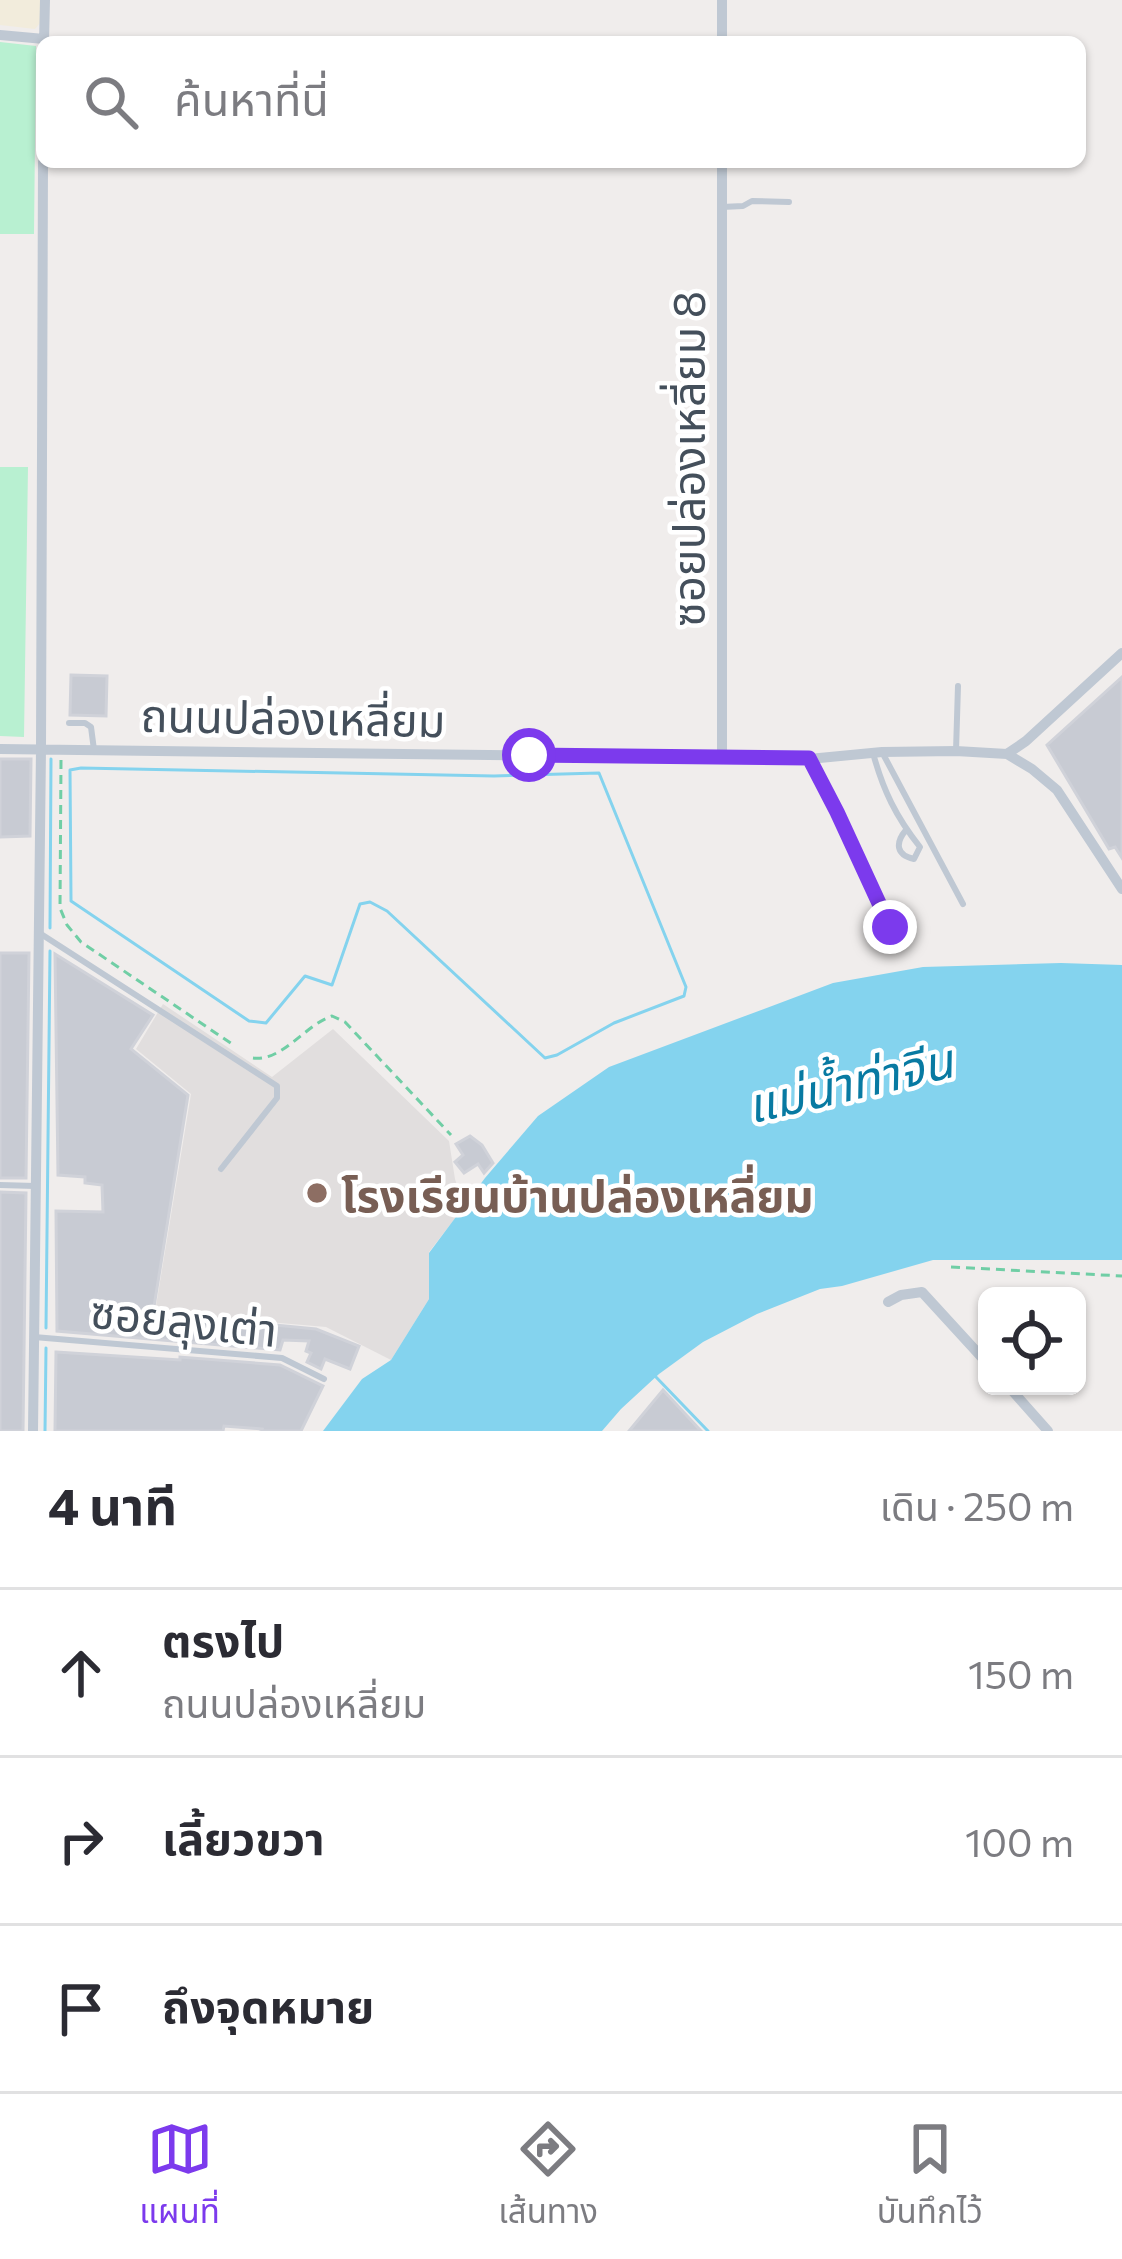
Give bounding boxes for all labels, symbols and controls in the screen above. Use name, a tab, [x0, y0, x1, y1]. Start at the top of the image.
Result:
search box	[36, 36, 1086, 168]
icon: search	[78, 69, 144, 135]
text: ค้นหาที่นี่	[174, 70, 329, 125]
street label: ซอยปล่องเหลี่ยม 8	[659, 291, 714, 627]
street label: ถนนปล่องเหลี่ยม	[140, 686, 446, 746]
route start	[502, 728, 556, 782]
route end	[863, 900, 917, 954]
water label: แม่น้ำท่าจีน	[740, 1028, 960, 1133]
place label: โรงเรียนบ้านปล่องเหลี่ยม	[341, 1164, 814, 1221]
marker: โรงเรียนบ้านปล่องเหลี่ยม	[304, 1180, 330, 1206]
street label: ซอยลุงเต่า	[88, 1282, 280, 1359]
map controls	[978, 1287, 1086, 1395]
button: locate	[978, 1287, 1086, 1395]
text: 4 นาที	[48, 1473, 177, 1536]
text: เดิน · 250 m	[880, 1481, 1074, 1529]
text: ตรงไป	[162, 1611, 284, 1666]
icon: ahead	[48, 1640, 114, 1706]
text: 150 m	[968, 1649, 1074, 1697]
text: ถนนปล่องเหลี่ยม	[162, 1678, 426, 1726]
icon: right	[48, 1808, 114, 1874]
text: เลี้ยวขวา	[162, 1809, 325, 1864]
text: 100 m	[965, 1817, 1074, 1865]
icon: arrive	[48, 1976, 114, 2042]
text: ถึงจุดหมาย	[162, 1977, 374, 2032]
tab: แผนที่	[139, 2116, 220, 2238]
tab: เส้นทาง	[498, 2116, 598, 2238]
tab: บันทึกไว้	[877, 2116, 983, 2238]

